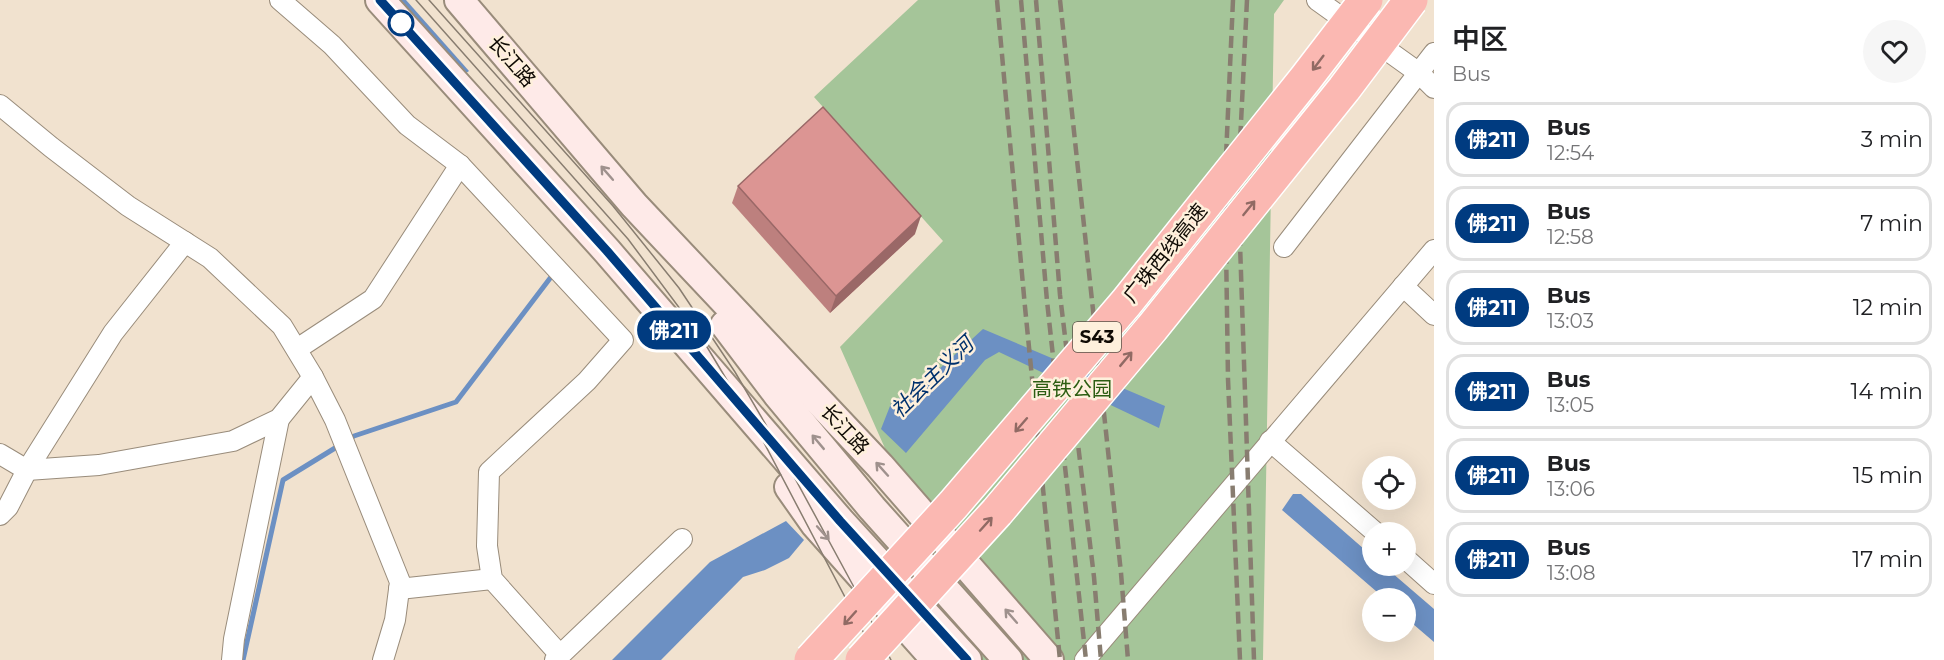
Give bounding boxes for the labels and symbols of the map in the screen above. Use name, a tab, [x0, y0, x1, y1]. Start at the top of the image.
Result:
unlabelled marker	[388, 10, 414, 36]
street label: 长江路	[483, 30, 541, 92]
one-way arrow	[1311, 55, 1324, 71]
one-way arrow	[600, 165, 613, 181]
street label: 广珠西线高速	[1118, 199, 1212, 307]
one-way arrow	[1242, 200, 1255, 216]
line badge: 佛211	[632, 310, 716, 350]
road number: S43	[1073, 322, 1121, 352]
water label: 社会主义河	[886, 329, 981, 422]
one-way arrow	[1119, 352, 1133, 367]
park label: 高铁公园	[1032, 377, 1112, 401]
street label: 长江路	[816, 399, 874, 459]
one-way arrow	[1014, 417, 1028, 432]
one-way arrow	[811, 434, 824, 450]
one-way arrow	[875, 462, 889, 477]
one-way arrow	[979, 516, 993, 531]
one-way arrow	[816, 525, 830, 540]
one-way arrow	[1004, 609, 1018, 624]
one-way arrow	[843, 611, 857, 626]

